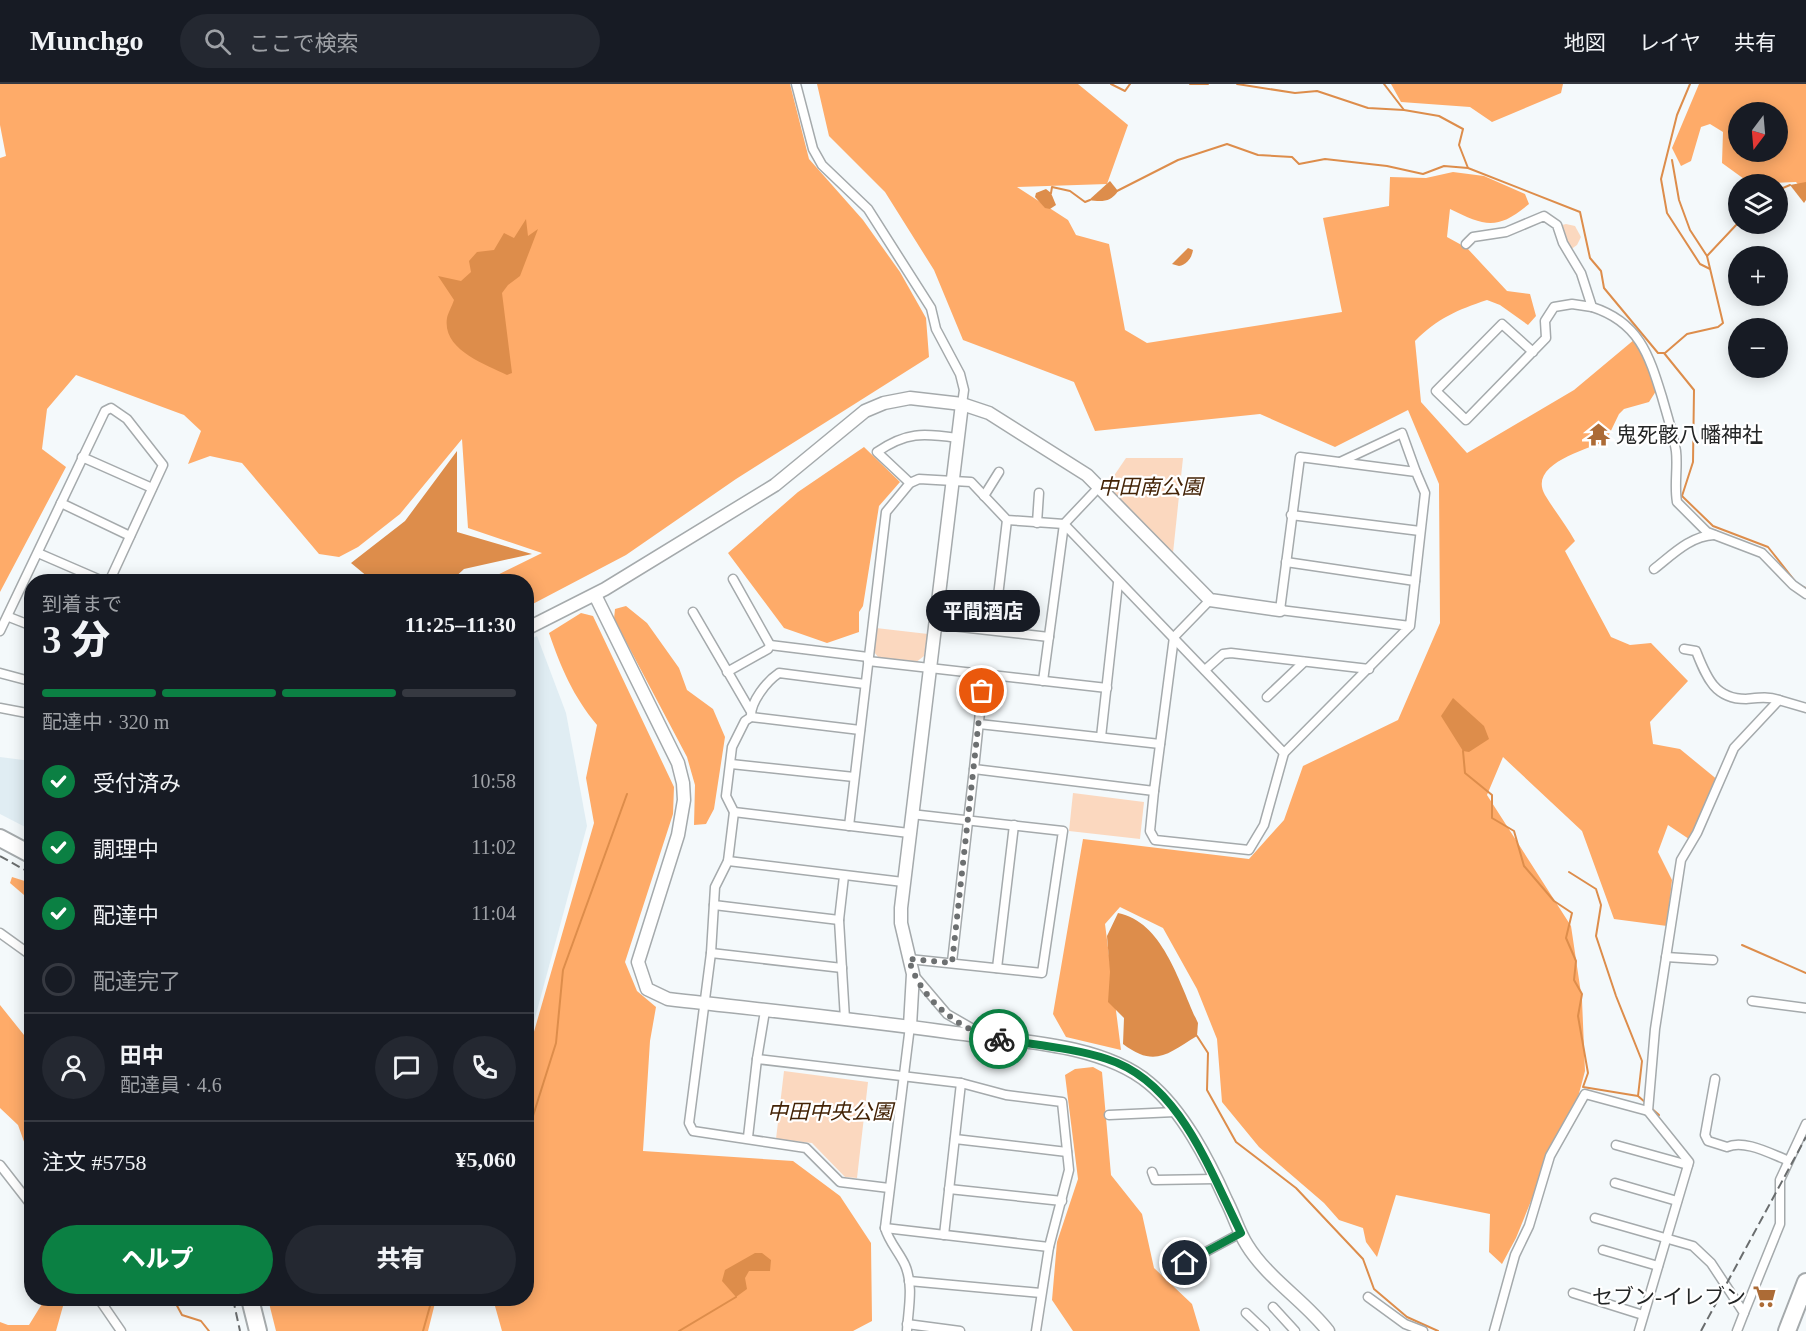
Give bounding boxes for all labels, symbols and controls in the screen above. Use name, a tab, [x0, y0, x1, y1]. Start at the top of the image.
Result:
search box	[180, 14, 600, 68]
text: Munchgo	[30, 25, 144, 56]
icon: search	[201, 25, 234, 58]
text: ここで検索	[249, 31, 359, 56]
text: 地図	[1564, 31, 1606, 55]
text: レイヤ	[1639, 31, 1701, 55]
text: 共有	[1734, 31, 1776, 55]
north arrow	[1728, 102, 1788, 162]
map controls	[1728, 102, 1788, 378]
button: layers	[1728, 174, 1788, 234]
button: +	[1728, 246, 1788, 306]
button: −	[1728, 318, 1788, 378]
temple icon: 鬼死骸八幡神社	[1585, 422, 1611, 448]
place label: 鬼死骸八幡神社	[1616, 423, 1763, 447]
park label: 中田南公園	[1098, 475, 1205, 499]
callout: 平間酒店	[925, 589, 1039, 631]
text: 到着まで	[42, 593, 122, 615]
text: 平間酒店	[943, 600, 1023, 622]
text: 11:25–11:30	[405, 612, 516, 637]
text: 3 分	[42, 618, 110, 661]
pin	[956, 665, 1007, 716]
icon: bag	[965, 674, 998, 707]
text: 配達中 · 320 m	[42, 711, 169, 733]
icon: check	[42, 765, 75, 798]
text: 10:58	[470, 770, 516, 792]
text: 受付済み	[93, 771, 181, 796]
icon: check	[42, 831, 75, 864]
text: 11:02	[471, 836, 516, 858]
text: 調理中	[93, 837, 159, 862]
icon: check	[42, 897, 75, 930]
text: 11:04	[471, 902, 516, 924]
text: 配達中	[93, 903, 159, 928]
text: 配達完了	[93, 969, 181, 994]
courier	[969, 1009, 1029, 1069]
icon: bike	[983, 1023, 1016, 1056]
button: person	[42, 1036, 105, 1099]
button: chat	[375, 1036, 438, 1099]
button: phone	[453, 1036, 516, 1099]
text: 田中	[120, 1043, 164, 1068]
text: 配達員 · 4.6	[120, 1074, 222, 1096]
park label: 中田中央公園	[767, 1100, 896, 1124]
text: ¥5,060	[456, 1147, 516, 1172]
text: 注文 #5758	[42, 1150, 147, 1175]
button: ヘルプ	[42, 1225, 273, 1294]
button: 共有	[285, 1225, 516, 1294]
pin	[1159, 1237, 1210, 1288]
icon: home	[1168, 1246, 1201, 1279]
supermarket icon: セブン-イレブン	[1751, 1284, 1777, 1310]
place label: セブン-イレブン	[1592, 1285, 1746, 1309]

